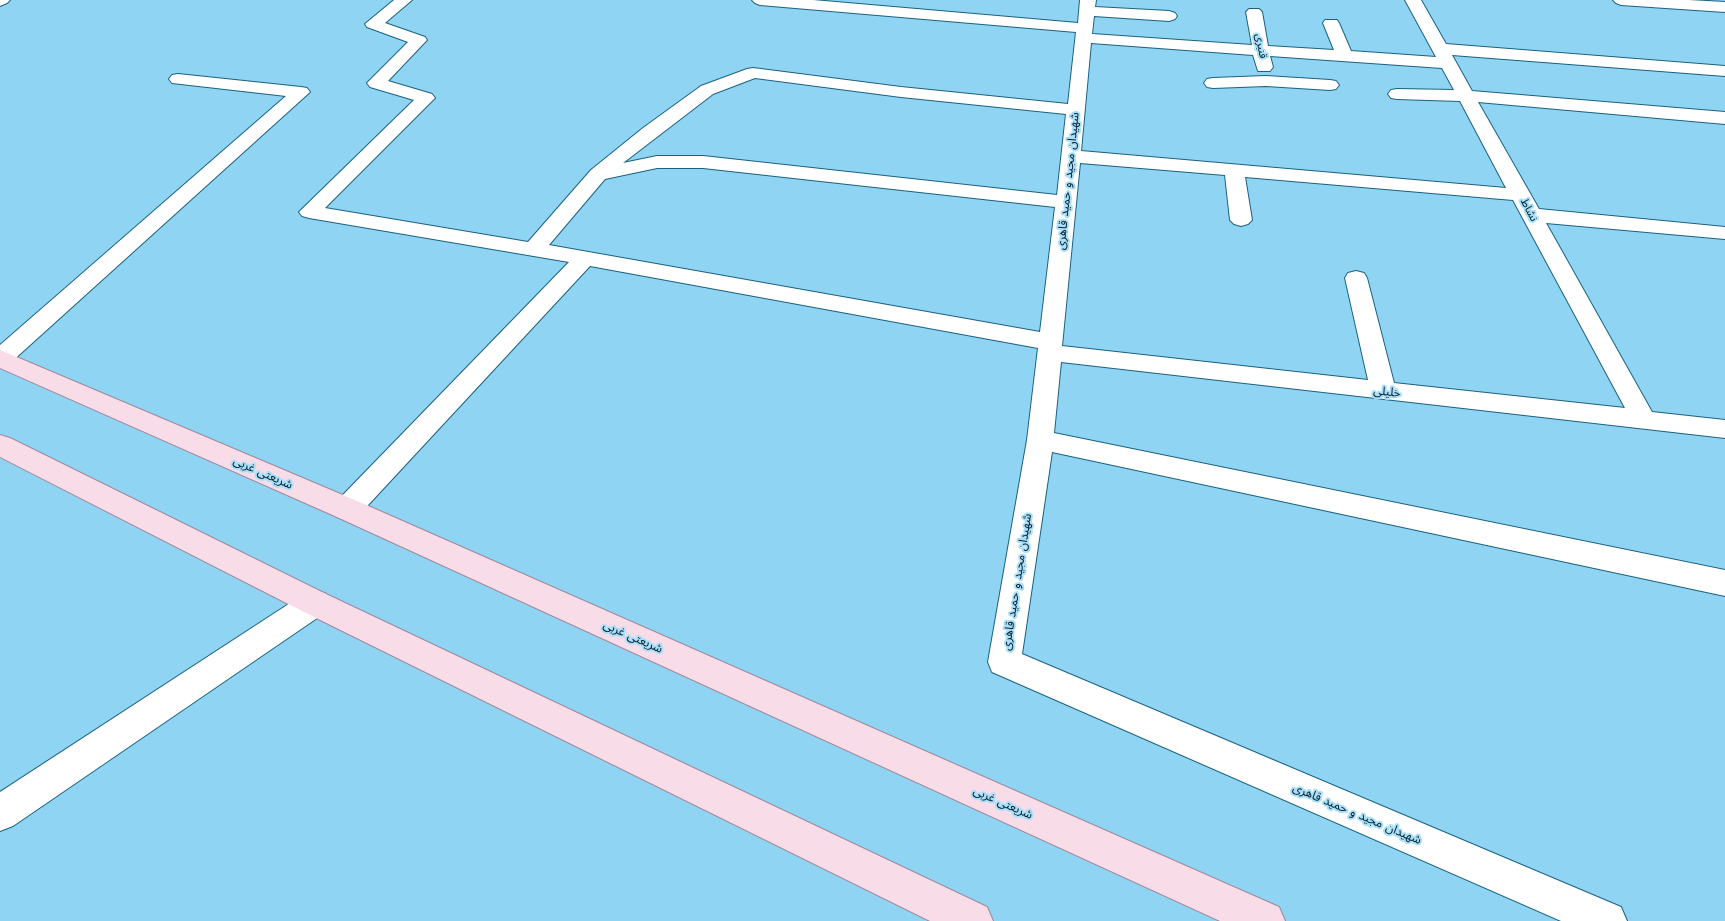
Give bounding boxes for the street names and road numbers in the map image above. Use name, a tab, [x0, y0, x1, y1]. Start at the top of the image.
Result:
street label: قنبری	[1252, 32, 1270, 60]
street label: شهیدان مجید و حمید قاهری	[1054, 111, 1082, 251]
street label: نشاط	[1517, 196, 1541, 224]
street label: خلیلی	[1373, 383, 1401, 401]
street label: شریعتی غربی	[231, 454, 295, 492]
street label: شهیدان مجید و حمید قاهری	[999, 513, 1035, 651]
street label: شریعتی غربی	[601, 618, 665, 656]
street label: شهیدان مجید و حمید قاهری	[1290, 780, 1424, 848]
street label: شریعتی غربی	[971, 784, 1035, 822]

